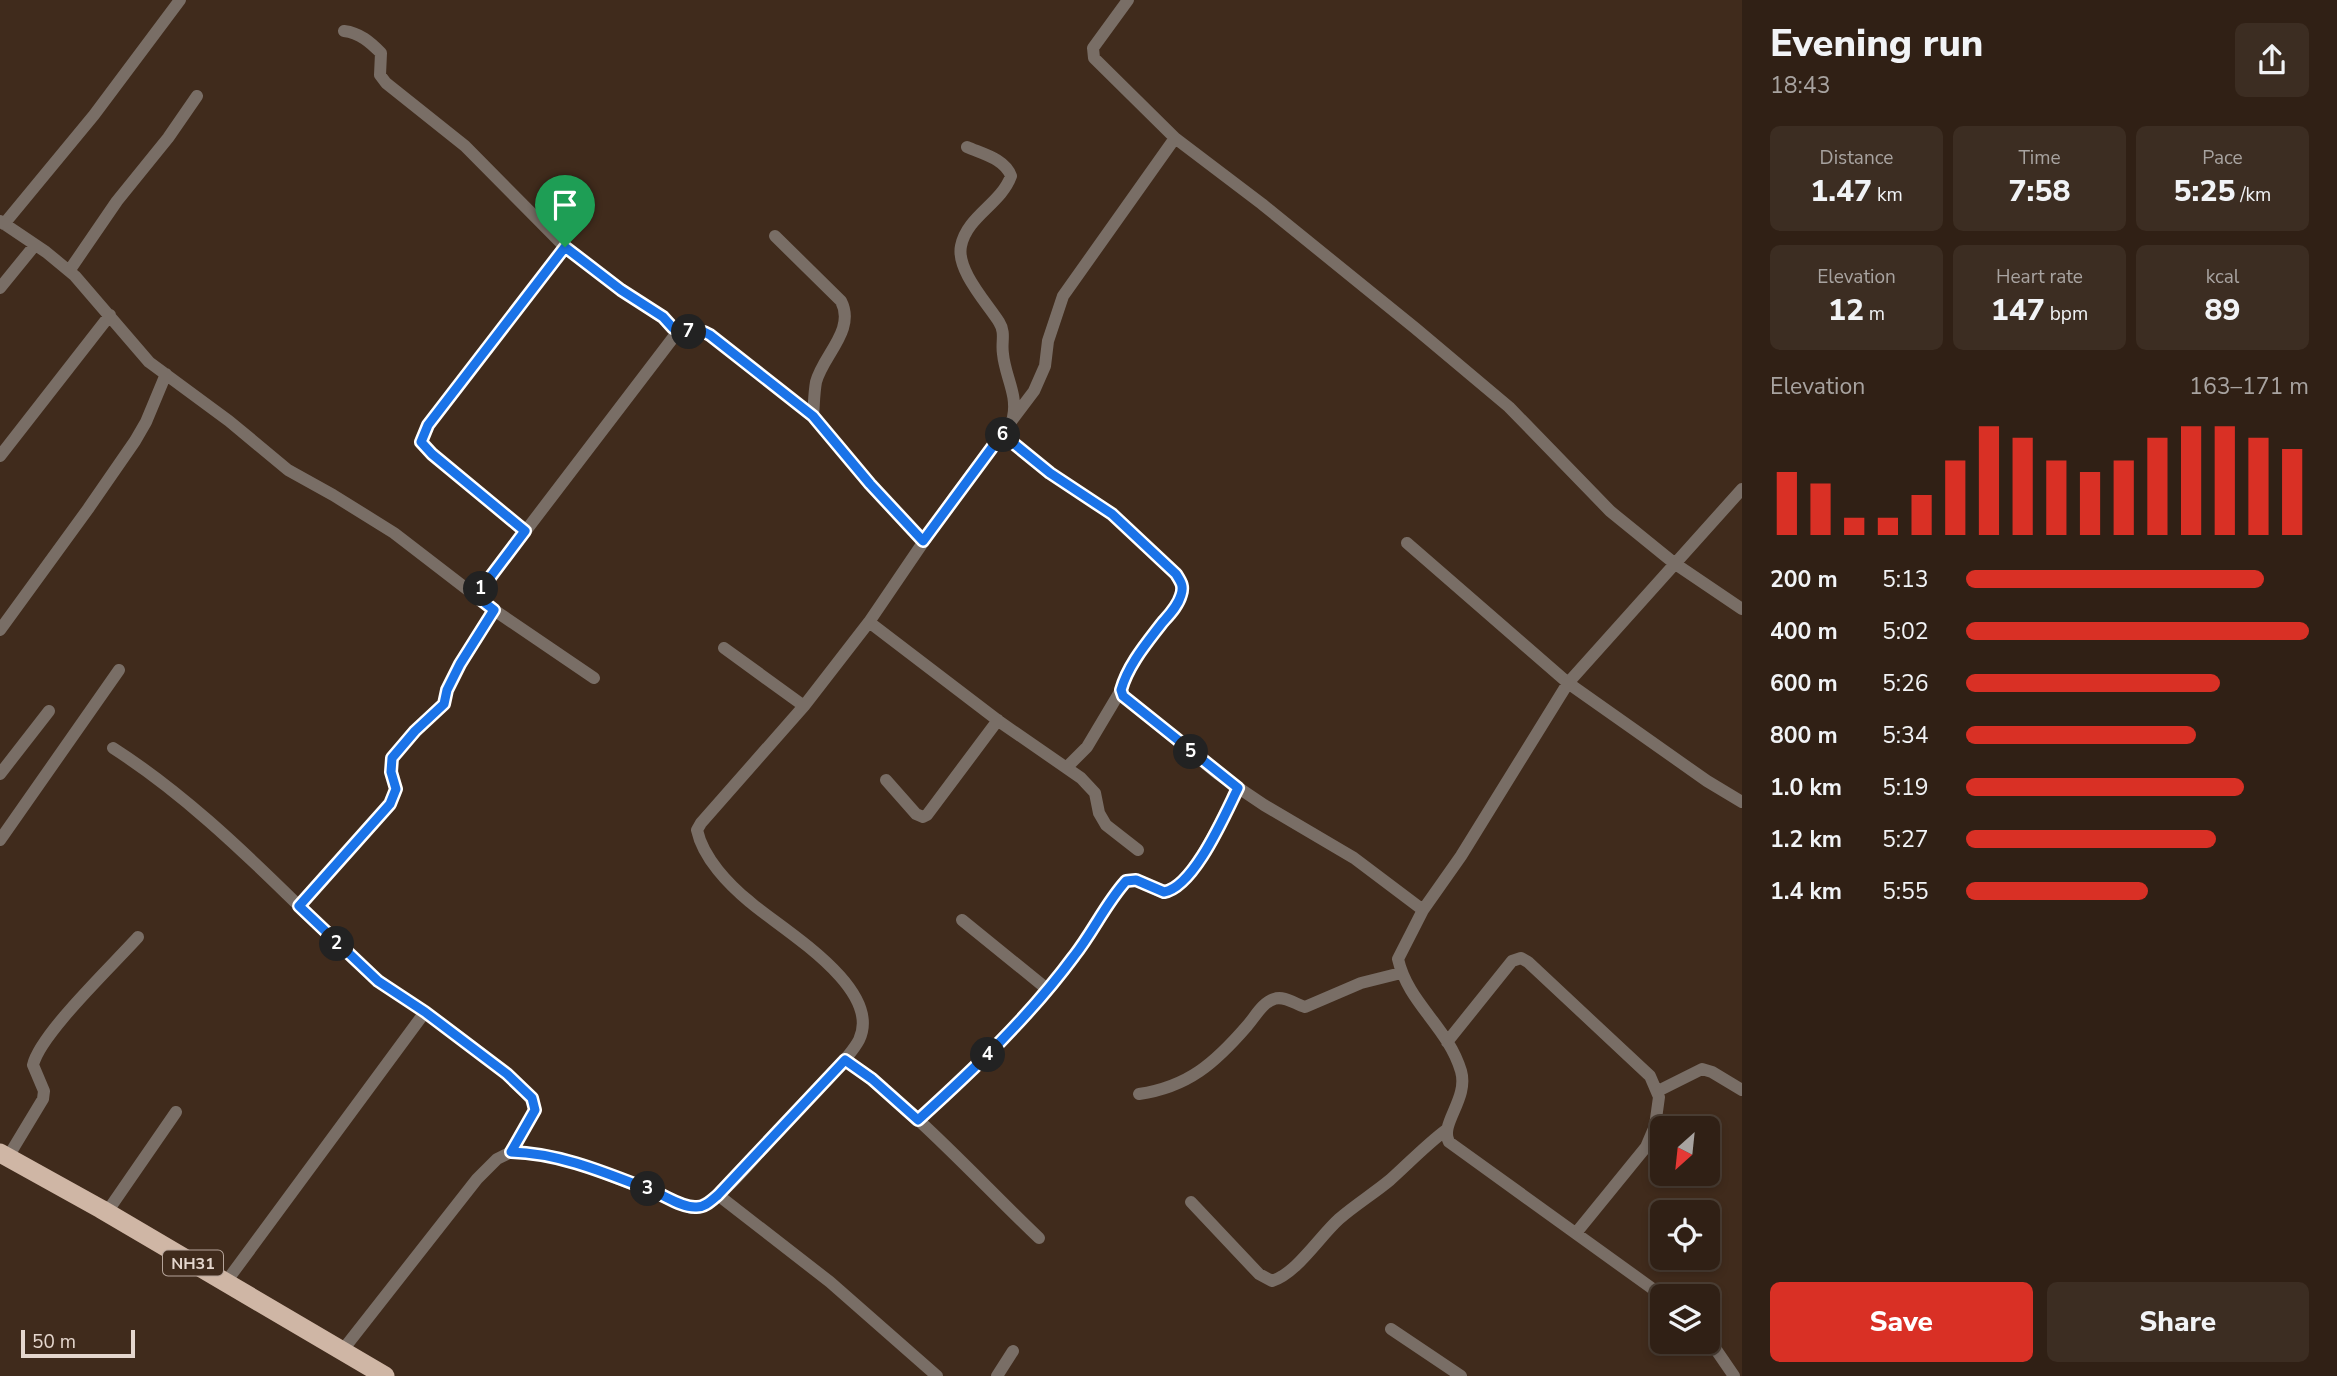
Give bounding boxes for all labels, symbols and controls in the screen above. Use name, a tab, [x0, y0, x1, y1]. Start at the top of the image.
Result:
text: Evening run	[1770, 18, 1983, 69]
button: share	[2235, 23, 2309, 97]
text: 18:43	[1770, 70, 1830, 101]
text: Distance	[1820, 145, 1893, 171]
text: Time	[2018, 145, 2061, 171]
text: Pace	[2202, 145, 2243, 171]
text: 1.47	[1810, 171, 1872, 212]
text: 7:58	[2009, 171, 2070, 212]
text: 5:25	[2174, 171, 2235, 212]
pin	[535, 175, 595, 247]
text: km	[1872, 182, 1903, 208]
text: /km	[2235, 182, 2271, 208]
icon: arrive	[546, 186, 584, 224]
text: Elevation	[1817, 264, 1896, 290]
text: Heart rate	[1996, 264, 2083, 290]
text: kcal	[2206, 264, 2239, 290]
text: 12	[1828, 290, 1864, 331]
text: 147	[1991, 290, 2045, 331]
text: 89	[2205, 290, 2241, 331]
text: m	[1864, 301, 1885, 327]
text: bpm	[2045, 301, 2088, 327]
pin: 7	[672, 314, 706, 350]
text: 7	[683, 318, 694, 344]
text: Elevation	[1770, 371, 1865, 402]
text: 163–171 m	[2189, 371, 2309, 402]
pin: 6	[986, 418, 1020, 452]
text: 6	[997, 421, 1008, 447]
text: 200 m	[1770, 564, 1838, 595]
text: 5:13	[1882, 564, 1929, 595]
pin: 1	[463, 572, 498, 606]
text: 1	[475, 575, 486, 601]
text: 400 m	[1770, 616, 1838, 647]
text: 5:02	[1882, 616, 1929, 647]
text: 600 m	[1770, 668, 1838, 699]
text: 5:26	[1882, 668, 1929, 699]
text: 800 m	[1770, 720, 1838, 751]
text: 5:34	[1882, 720, 1929, 751]
pin: 5	[1174, 734, 1208, 770]
text: 5	[1185, 738, 1196, 764]
text: 1.0 km	[1770, 772, 1842, 803]
text: 5:19	[1882, 772, 1929, 803]
text: 1.2 km	[1770, 824, 1842, 855]
text: 5:27	[1882, 824, 1929, 855]
text: 1.4 km	[1770, 876, 1842, 907]
text: 5:55	[1882, 876, 1929, 907]
pin: 2	[320, 926, 354, 962]
text: 2	[331, 930, 342, 956]
pin: 4	[970, 1038, 1006, 1072]
text: 4	[982, 1041, 993, 1067]
north arrow	[1650, 1116, 1720, 1186]
map controls	[1650, 1116, 1720, 1354]
pin: 3	[630, 1172, 666, 1206]
text: 3	[642, 1175, 653, 1201]
button: locate	[1650, 1200, 1720, 1270]
road number: NH31	[163, 1250, 223, 1275]
button: Save	[1770, 1282, 2033, 1362]
button: Share	[2047, 1282, 2309, 1362]
button: layers	[1650, 1284, 1720, 1354]
scale bar	[21, 1327, 135, 1359]
text: 50 m	[32, 1329, 76, 1355]

